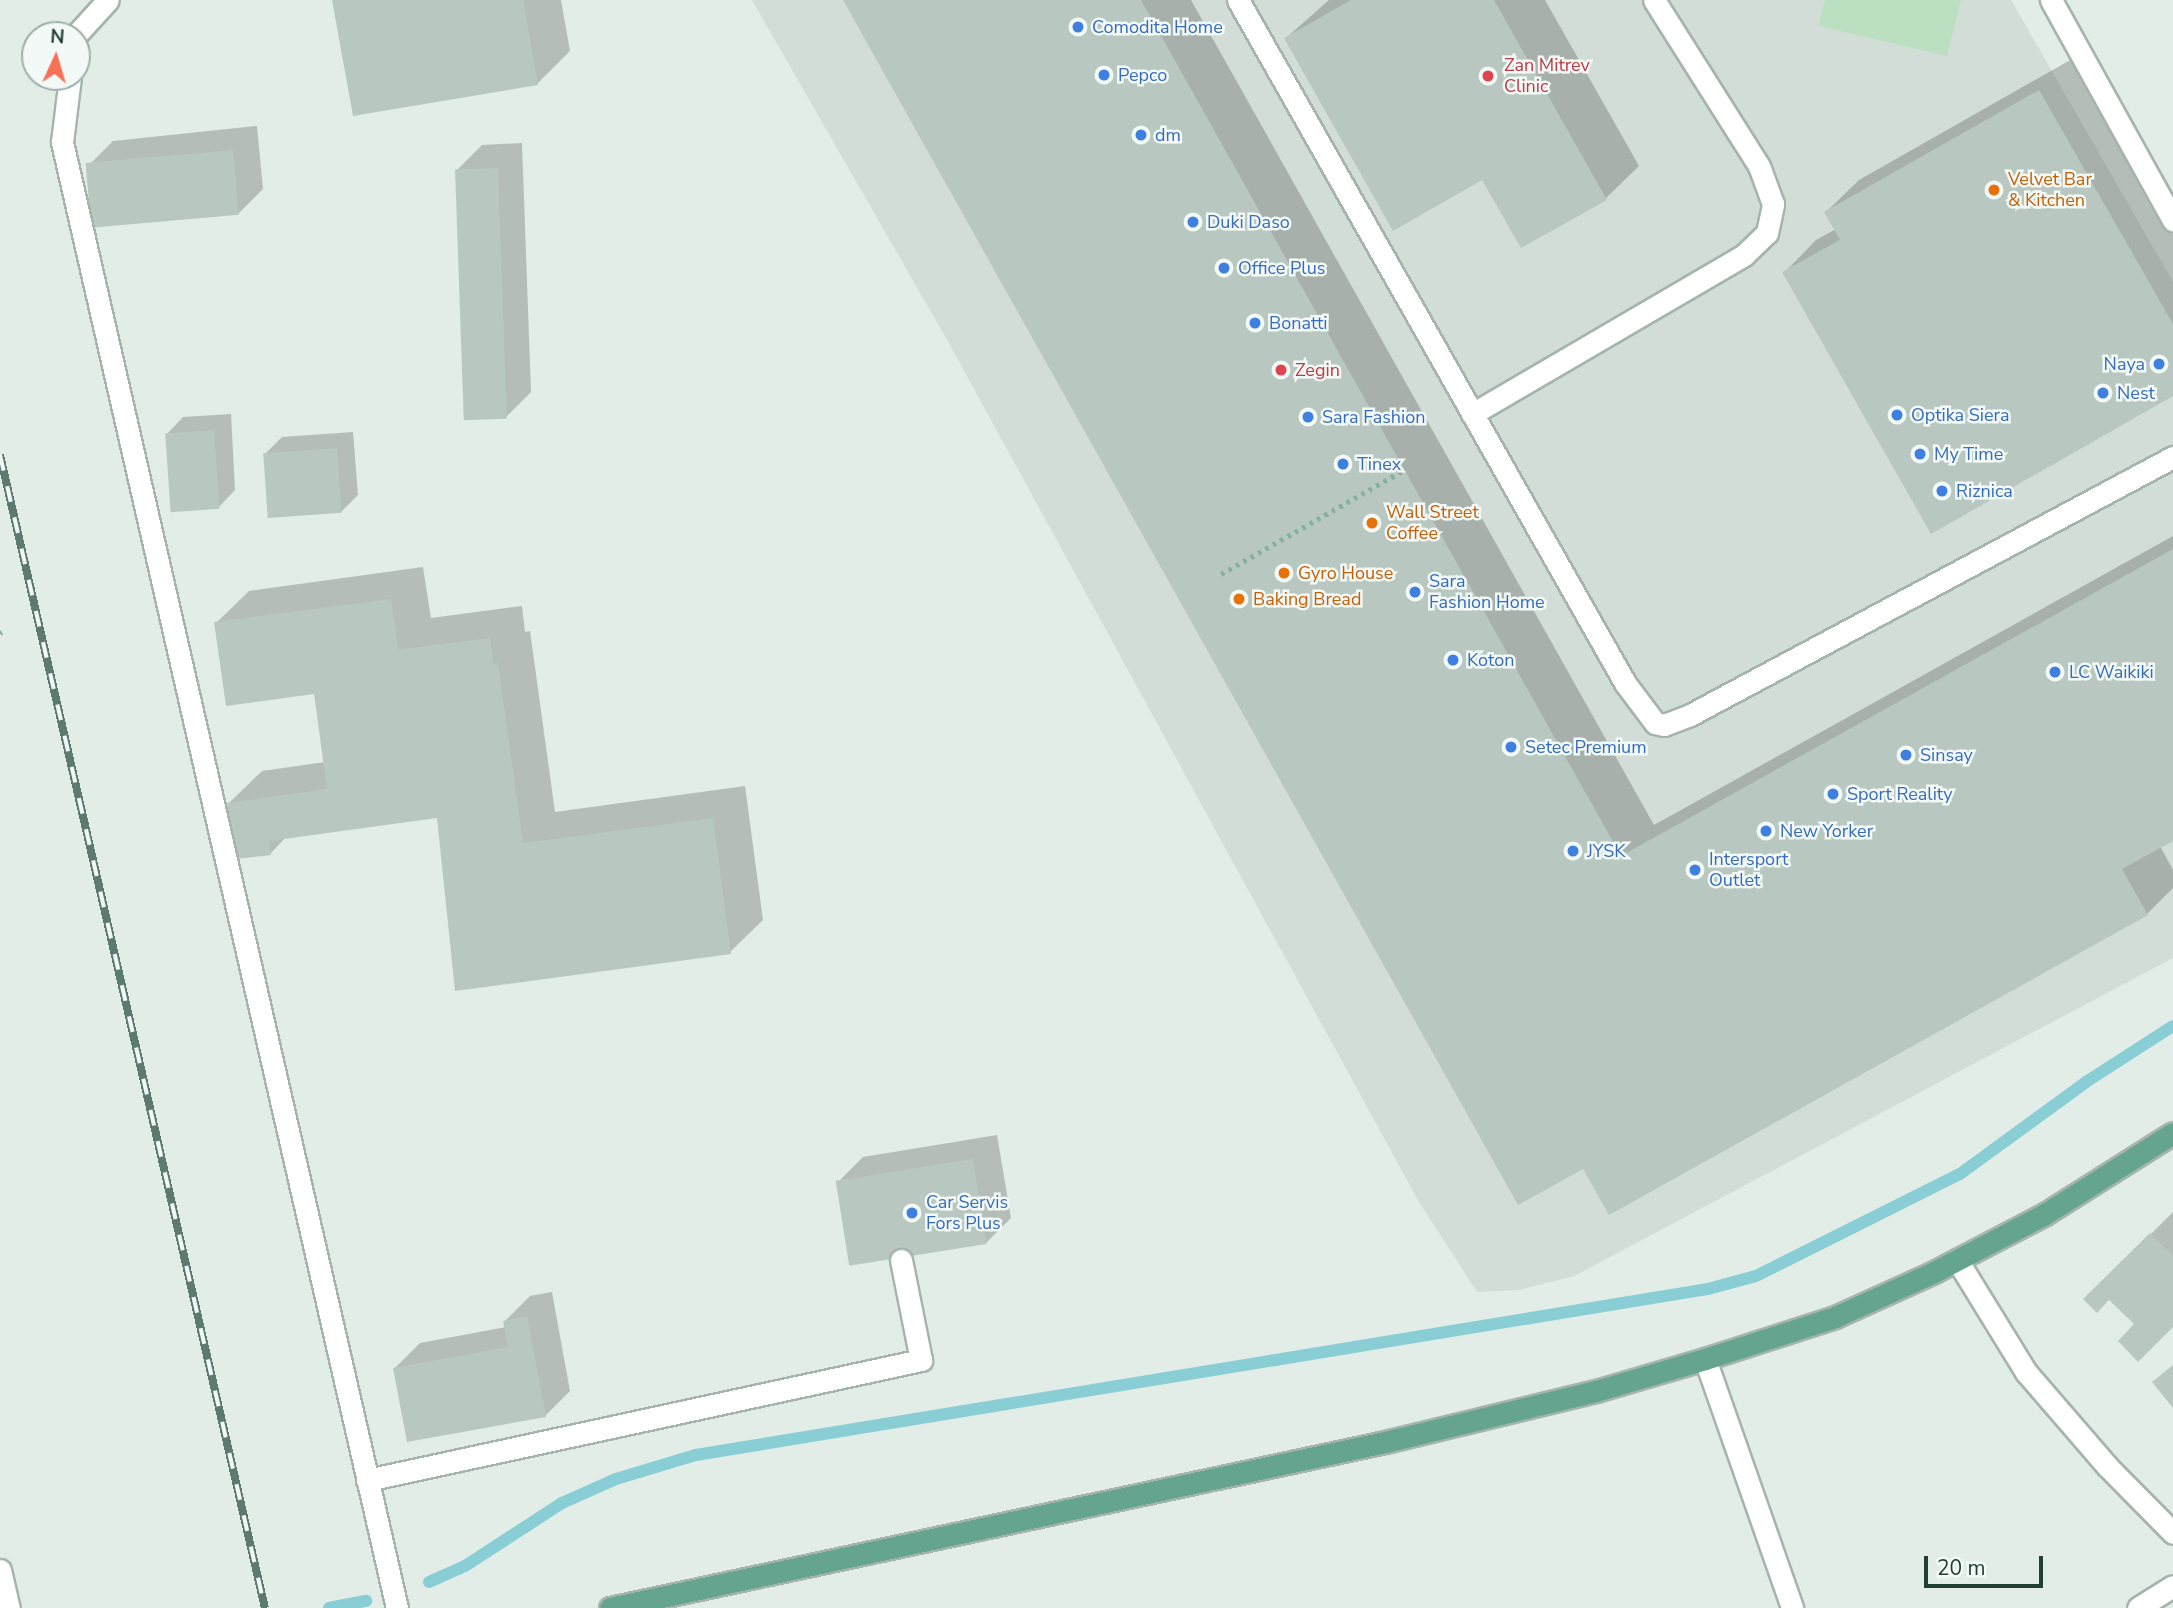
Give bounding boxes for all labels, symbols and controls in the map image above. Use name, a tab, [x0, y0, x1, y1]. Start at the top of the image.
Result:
place label: Comodita Home	[1092, 16, 1223, 38]
marker: Comodita Home	[1070, 19, 1086, 35]
north arrow	[21, 21, 91, 91]
text: N	[49, 24, 65, 51]
place label: Zan Mitrev Clinic	[1504, 55, 1590, 98]
place label: Pepco	[1118, 64, 1167, 86]
marker: Zan Mitrev Clinic	[1478, 66, 1498, 86]
marker: Pepco	[1096, 67, 1112, 83]
place label: dm	[1155, 124, 1181, 146]
marker: dm	[1133, 127, 1149, 143]
place label: Velvet Bar & Kitchen	[2008, 169, 2092, 212]
marker: Velvet Bar & Kitchen	[1986, 182, 2002, 198]
place label: Duki Daso	[1207, 211, 1290, 233]
marker: Duki Daso	[1185, 214, 1201, 230]
place label: Office Plus	[1238, 257, 1325, 279]
marker: Office Plus	[1216, 260, 1232, 276]
place label: Bonatti	[1269, 312, 1327, 334]
marker: Bonatti	[1247, 315, 1263, 331]
place label: Naya	[2104, 353, 2145, 375]
marker: Naya	[2151, 356, 2167, 372]
place label: Zegin	[1295, 359, 1340, 381]
marker: Zegin	[1273, 362, 1289, 378]
place label: Nest	[2117, 382, 2155, 404]
marker: Nest	[2095, 385, 2111, 401]
place label: Optika Siera	[1911, 404, 2009, 426]
place label: Sara Fashion	[1322, 406, 1425, 428]
marker: Optika Siera	[1889, 407, 1905, 423]
marker: Sara Fashion	[1300, 409, 1316, 425]
place label: My Time	[1934, 443, 2003, 465]
marker: My Time	[1912, 446, 1928, 462]
place label: Tinex	[1357, 453, 1401, 475]
marker: Tinex	[1335, 456, 1351, 472]
place label: Riznica	[1956, 480, 2013, 502]
marker: Riznica	[1934, 483, 1950, 499]
place label: Wall Street Coffee	[1386, 502, 1479, 544]
marker: Wall Street Coffee	[1364, 515, 1380, 531]
place label: Gyro House	[1298, 562, 1393, 584]
marker: Gyro House	[1276, 565, 1292, 581]
place label: Sara Fashion Home	[1429, 571, 1545, 614]
marker: Sara Fashion Home	[1407, 584, 1423, 600]
place label: Baking Bread	[1253, 588, 1361, 610]
marker: Baking Bread	[1231, 591, 1247, 607]
place label: Koton	[1467, 649, 1514, 671]
marker: Koton	[1445, 652, 1461, 668]
place label: LC Waikiki	[2069, 661, 2154, 683]
marker: LC Waikiki	[2047, 664, 2063, 680]
place label: Setec Premium	[1525, 736, 1647, 758]
marker: Setec Premium	[1503, 739, 1519, 755]
place label: Sinsay	[1920, 744, 1973, 766]
marker: Sinsay	[1898, 747, 1914, 763]
place label: Sport Reality	[1847, 783, 1953, 805]
marker: Sport Reality	[1825, 786, 1841, 802]
place label: New Yorker	[1780, 820, 1873, 842]
marker: New Yorker	[1758, 823, 1774, 839]
place label: JYSK	[1587, 840, 1625, 862]
marker: JYSK	[1565, 843, 1581, 859]
place label: Intersport Outlet	[1709, 849, 1788, 892]
marker: Intersport Outlet	[1687, 862, 1703, 878]
place label: Car Servis Fors Plus	[926, 1192, 1008, 1234]
marker: Car Servis Fors Plus	[904, 1205, 920, 1221]
scale bar	[1928, 1542, 2047, 1586]
text: 20 m	[1937, 1554, 1986, 1582]

